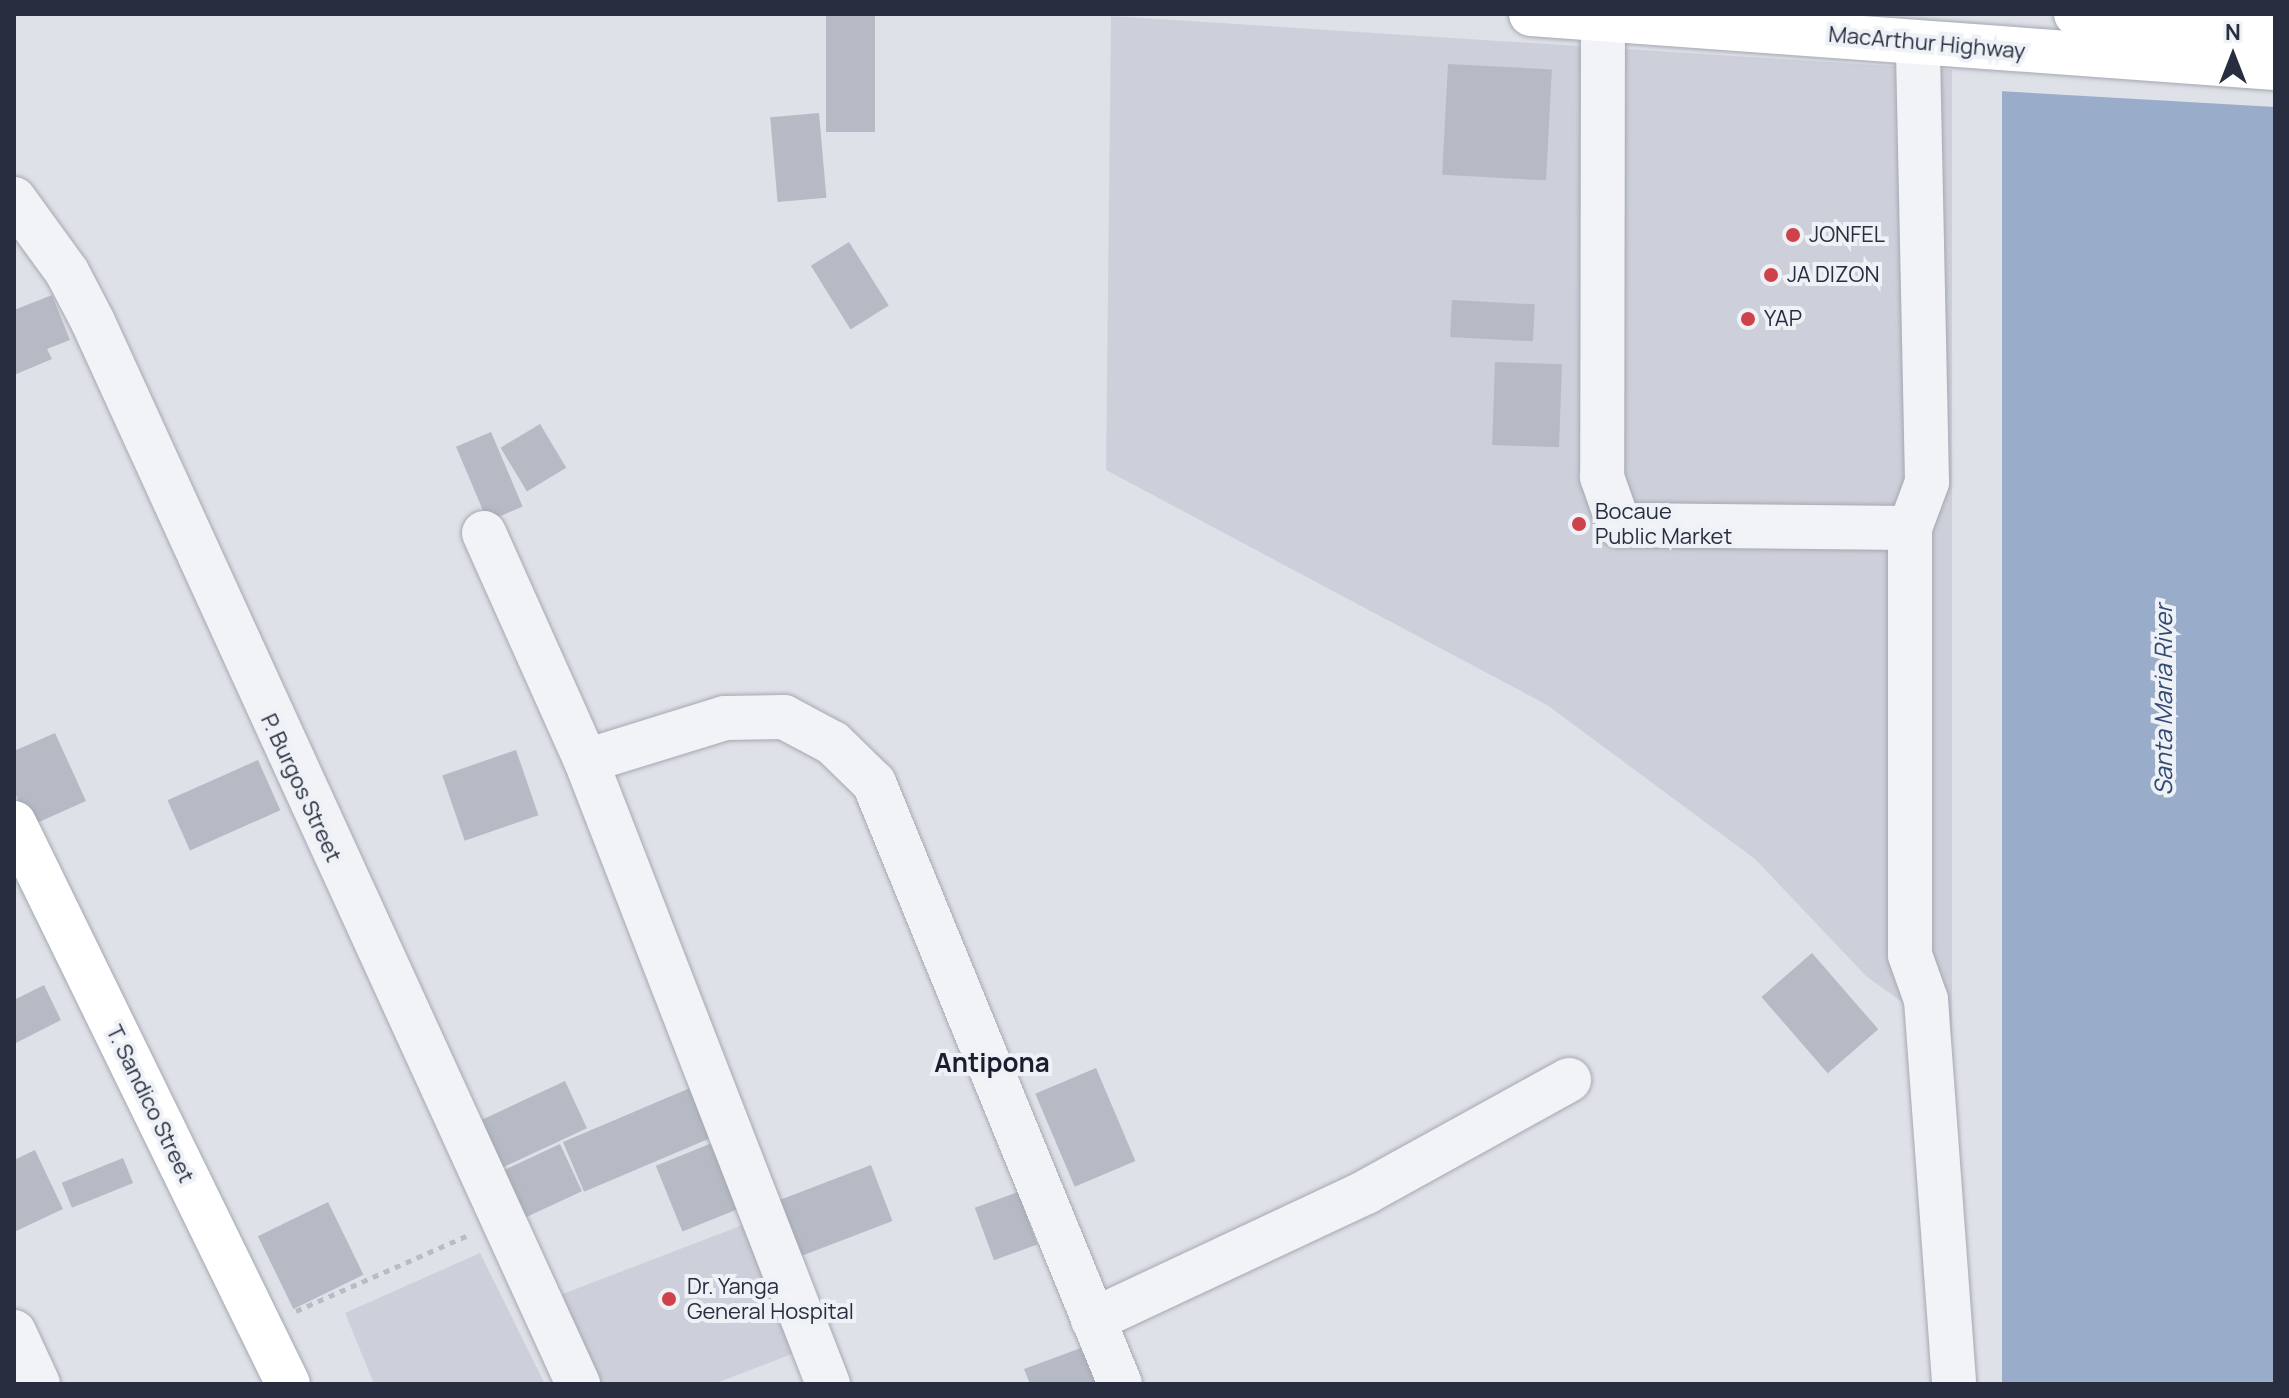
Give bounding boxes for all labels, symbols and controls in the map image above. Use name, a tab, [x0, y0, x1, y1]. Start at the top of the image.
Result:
north arrow	[2193, 16, 2273, 96]
text: N	[2225, 17, 2241, 47]
street label: MacArthur Highway	[1827, 21, 2027, 65]
place label: JONFEL	[1809, 222, 1885, 248]
marker: JONFEL	[1784, 226, 1802, 244]
place label: JA DIZON	[1787, 262, 1879, 288]
marker: JA DIZON	[1762, 266, 1780, 284]
place label: YAP	[1764, 306, 1802, 332]
marker: YAP	[1739, 310, 1757, 328]
place label: Bocaue Public Market	[1595, 498, 1732, 550]
marker: Bocaue Public Market	[1570, 515, 1588, 533]
water label: Santa Maria River	[2149, 604, 2177, 796]
street label: P. Burgos Street	[255, 710, 347, 866]
street label: T. Sandico Street	[100, 1021, 200, 1187]
district label: Antipona	[934, 1047, 1050, 1079]
place label: Dr. Yanga General Hospital	[687, 1273, 854, 1324]
marker: Dr. Yanga General Hospital	[658, 1288, 680, 1310]

